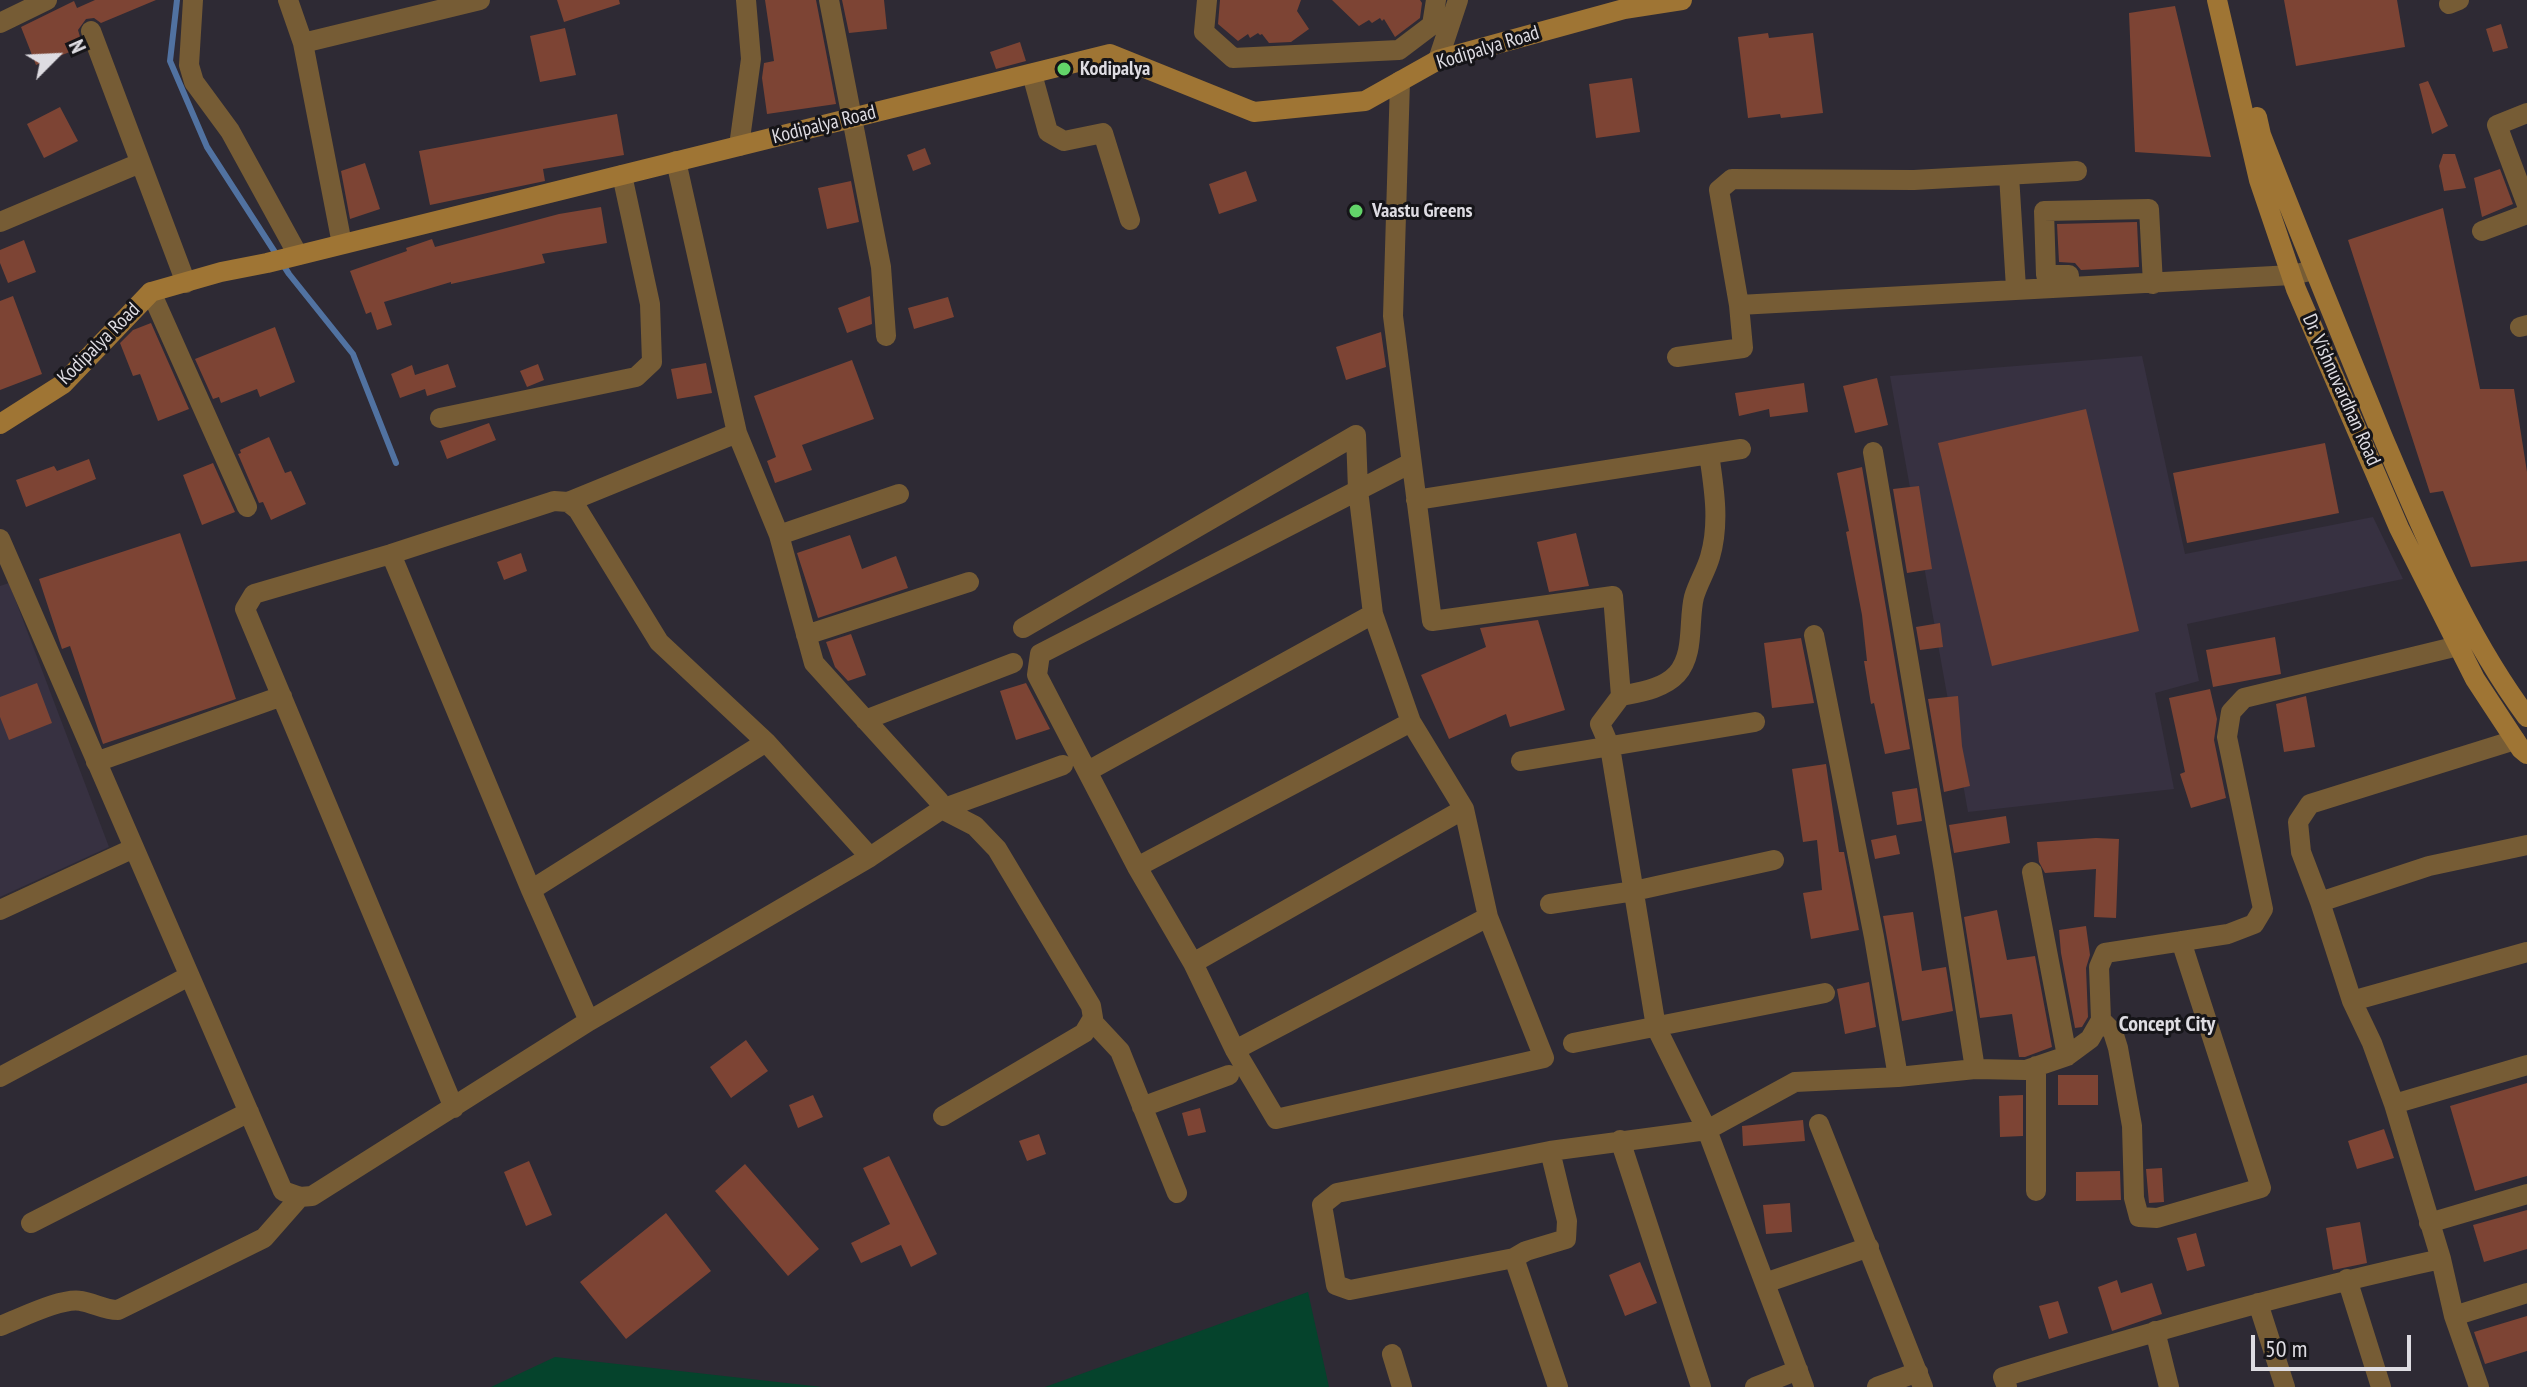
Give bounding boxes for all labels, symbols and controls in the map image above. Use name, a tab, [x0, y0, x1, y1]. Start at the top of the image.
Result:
north arrow	[16, 16, 96, 96]
street label: Kodipalya Road	[1434, 21, 1542, 75]
text: N	[63, 35, 93, 57]
place label: Kodipalya	[1080, 57, 1150, 81]
marker: Kodipalya	[1055, 60, 1073, 78]
street label: Kodipalya Road	[770, 101, 878, 149]
place label: Vaastu Greens	[1372, 199, 1472, 223]
marker: Vaastu Greens	[1347, 202, 1365, 220]
street label: Kodipalya Road	[53, 298, 145, 390]
street label: Dr. Vishnuvardhan Road	[2297, 311, 2385, 469]
district label: Concept City	[2119, 1012, 2215, 1038]
scale bar	[2255, 1319, 2415, 1369]
text: 50 m	[2265, 1333, 2307, 1364]

